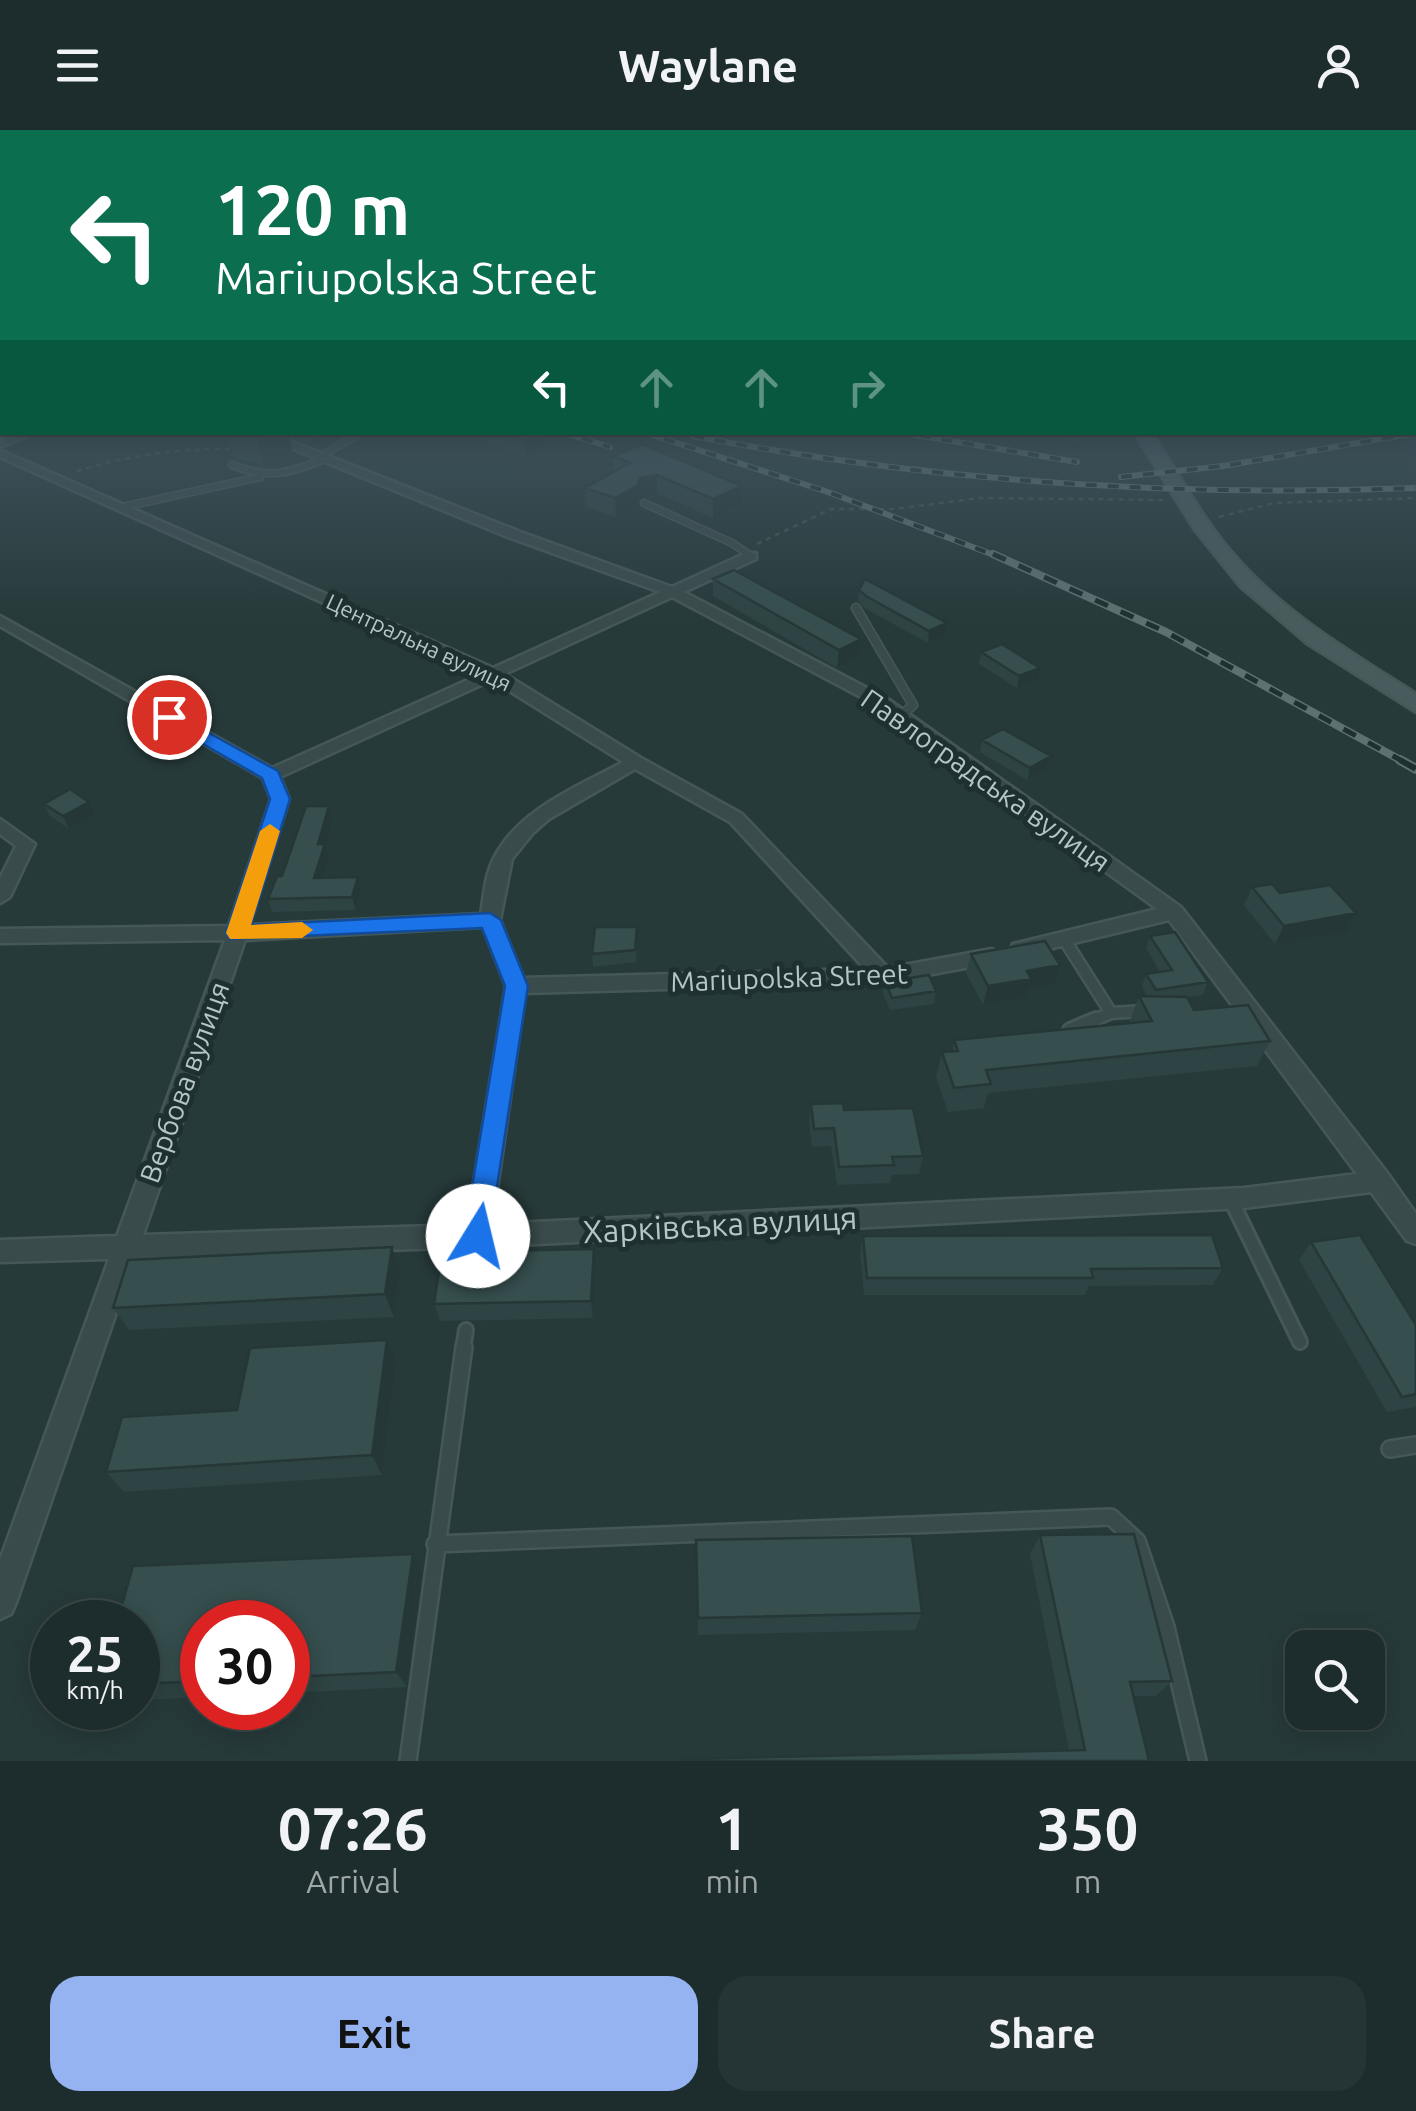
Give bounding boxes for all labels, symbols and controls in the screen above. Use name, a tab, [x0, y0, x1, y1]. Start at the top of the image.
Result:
icon: menu	[50, 38, 105, 93]
icon: person	[1311, 38, 1366, 93]
text: Waylane	[618, 40, 798, 91]
icon: left	[50, 170, 180, 300]
text: 120 m	[215, 170, 410, 248]
text: Mariupolska Street	[215, 252, 597, 303]
icon: left	[524, 360, 579, 415]
icon: ahead	[629, 360, 684, 415]
icon: ahead	[734, 360, 789, 415]
icon: right	[839, 360, 894, 415]
street label: Центральна вулиця	[323, 588, 515, 696]
pin	[127, 675, 212, 760]
street label: Павлоградська вулиця	[856, 682, 1116, 878]
icon: arrive	[142, 690, 197, 745]
street label: Mariupolska Street	[670, 957, 908, 997]
street label: Вербова вулиця	[133, 977, 235, 1187]
position arrow	[426, 1184, 530, 1288]
street label: Харківська вулиця	[582, 1199, 858, 1249]
speed limit sign: 30	[180, 1600, 310, 1730]
text: 25	[67, 1625, 123, 1681]
map controls	[1285, 1630, 1385, 1730]
button: search	[1285, 1630, 1385, 1730]
text: km/h	[66, 1676, 124, 1704]
text: 07:26	[278, 1794, 428, 1861]
text: 1	[715, 1794, 749, 1861]
text: 350	[1037, 1794, 1138, 1861]
text: Arrival	[306, 1863, 399, 1899]
text: min	[705, 1863, 759, 1899]
text: m	[1074, 1863, 1101, 1899]
button: Exit	[50, 1976, 698, 2091]
button: Share	[718, 1976, 1366, 2091]

